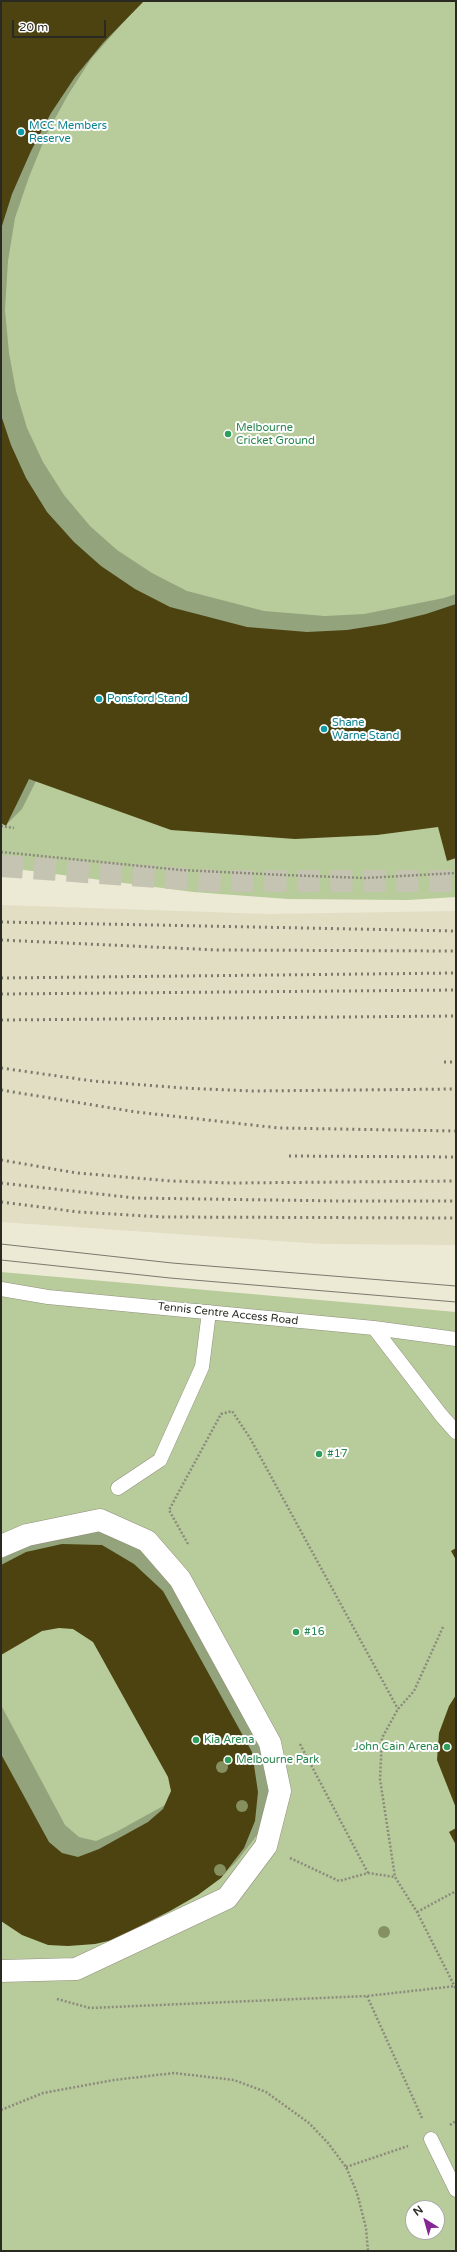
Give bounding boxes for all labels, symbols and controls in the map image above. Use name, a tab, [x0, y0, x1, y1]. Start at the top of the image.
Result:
scale bar	[14, 12, 108, 38]
text: 20 m	[19, 20, 48, 34]
place label: MCC Members Reserve	[29, 119, 107, 145]
marker: MCC Members Reserve	[16, 127, 26, 137]
place label: Melbourne Cricket Ground	[236, 421, 315, 447]
marker: Melbourne Cricket Ground	[223, 429, 233, 439]
place label: Ponsford Stand	[107, 692, 188, 706]
marker: Ponsford Stand	[94, 694, 104, 704]
place label: Shane Warne Stand	[332, 716, 399, 742]
marker: Shane Warne Stand	[319, 724, 329, 734]
street label: Tennis Centre Access Road	[157, 1300, 299, 1328]
place label: #17	[327, 1447, 348, 1461]
marker: #17	[314, 1449, 324, 1459]
place label: #16	[304, 1625, 325, 1639]
marker: #16	[291, 1627, 301, 1637]
place label: Kia Arena	[204, 1733, 254, 1747]
marker: Kia Arena	[191, 1735, 201, 1745]
place label: John Cain Arena	[354, 1740, 439, 1754]
marker: John Cain Arena	[442, 1742, 452, 1752]
place label: Melbourne Park	[236, 1753, 319, 1767]
marker: Melbourne Park	[223, 1755, 233, 1765]
north arrow	[405, 2200, 445, 2240]
text: N	[411, 2203, 426, 2219]

